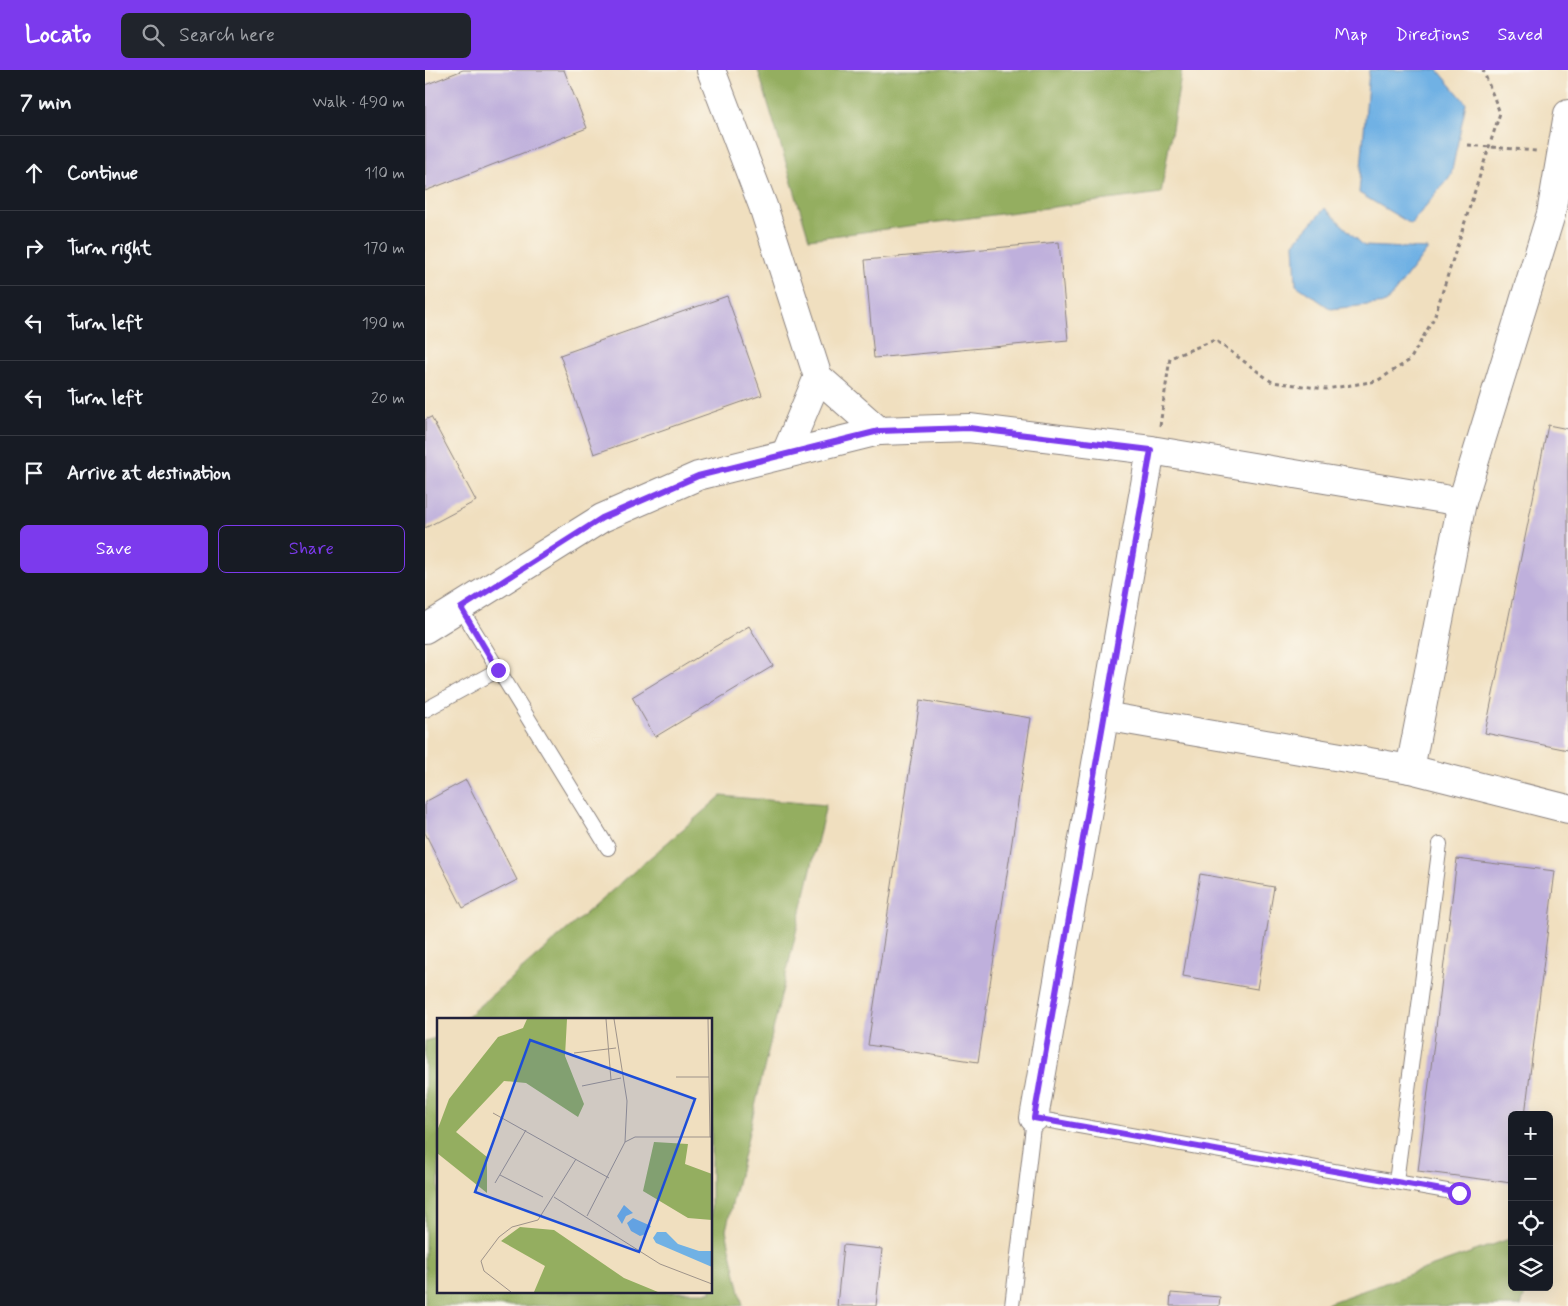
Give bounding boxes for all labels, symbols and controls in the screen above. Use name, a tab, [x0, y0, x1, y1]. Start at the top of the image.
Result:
search box	[121, 13, 471, 58]
text: Locato	[25, 20, 91, 51]
icon: search	[139, 21, 167, 49]
text: Search here	[179, 23, 275, 48]
text: Map	[1335, 23, 1368, 47]
text: Directions	[1396, 23, 1470, 47]
text: Saved	[1498, 23, 1543, 47]
text: 7 min	[20, 89, 72, 117]
text: Walk · 490 m	[313, 92, 405, 113]
icon: ahead	[20, 159, 48, 187]
text: Continue	[67, 161, 138, 186]
text: 110 m	[364, 163, 405, 184]
icon: right	[20, 234, 48, 262]
text: Turn right	[67, 236, 151, 261]
text: 170 m	[363, 238, 405, 259]
icon: left	[20, 309, 48, 337]
text: Turn left	[67, 311, 143, 336]
text: 190 m	[362, 313, 405, 334]
icon: left	[20, 384, 48, 412]
text: Turn left	[67, 386, 143, 411]
text: 20 m	[371, 388, 405, 409]
icon: arrive	[20, 459, 48, 487]
text: Arrive at destination	[67, 461, 231, 486]
button: Save	[20, 525, 208, 573]
button: Share	[218, 525, 405, 573]
route end	[487, 659, 510, 682]
inset map	[437, 1018, 713, 1294]
map controls	[1508, 1111, 1553, 1291]
button: +	[1508, 1111, 1553, 1156]
button: −	[1508, 1156, 1553, 1201]
route start	[1448, 1182, 1471, 1205]
button: locate	[1508, 1201, 1553, 1246]
button: layers	[1508, 1246, 1553, 1291]

